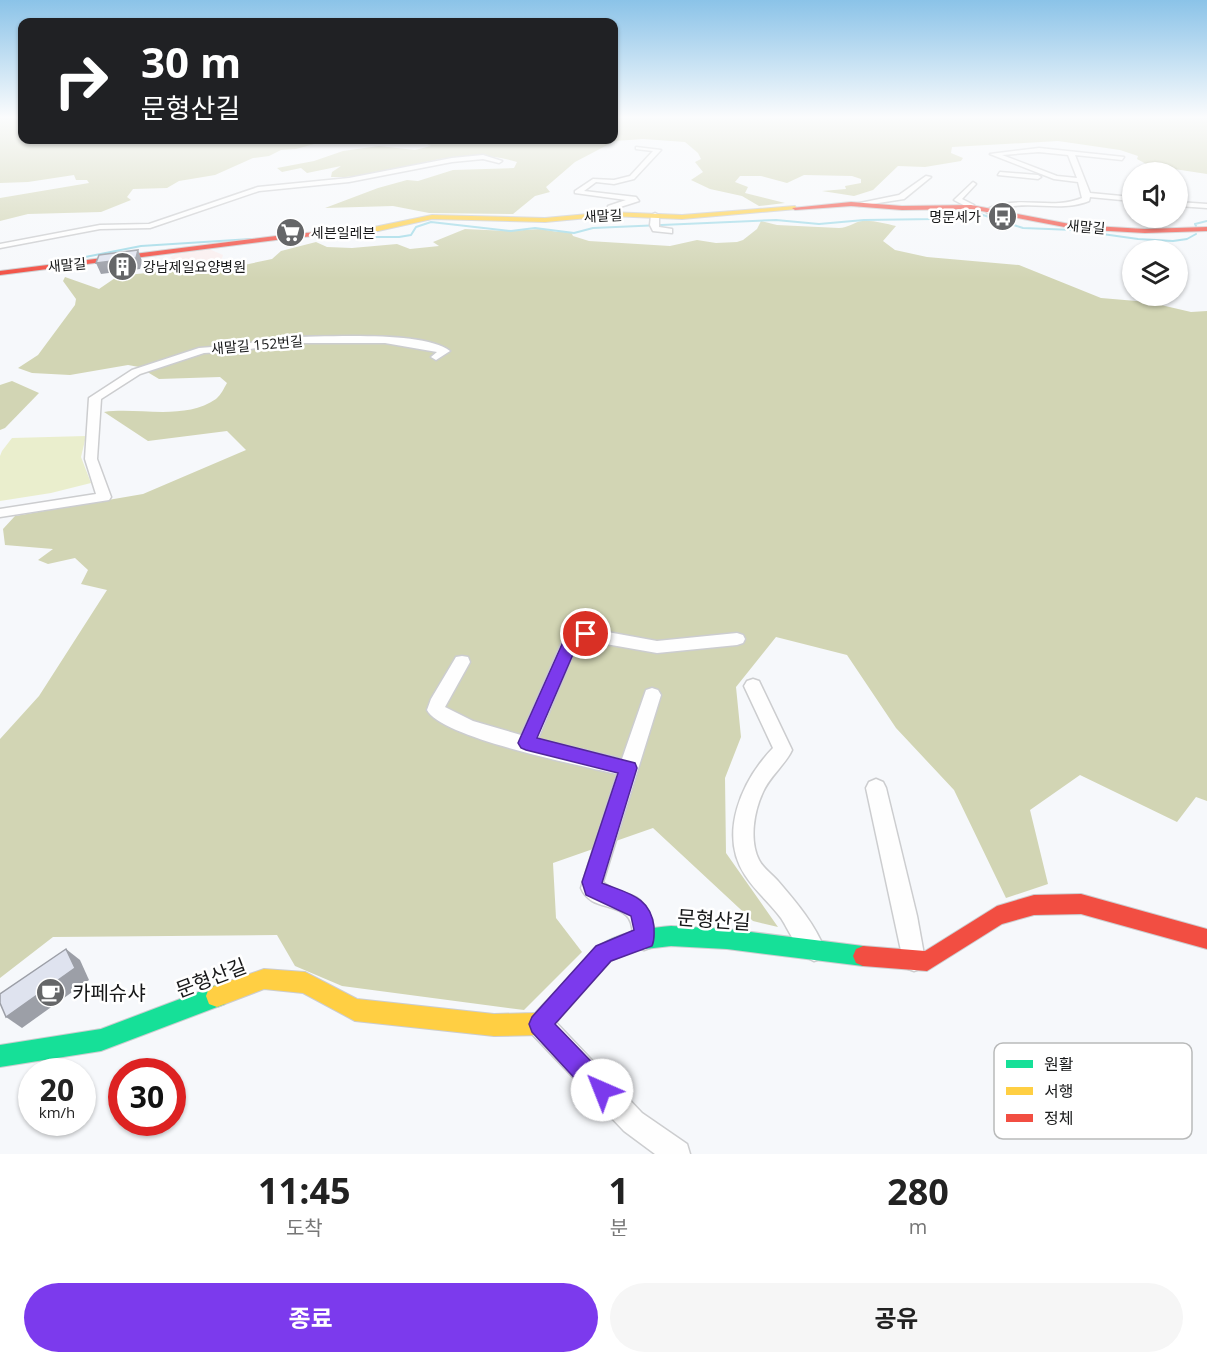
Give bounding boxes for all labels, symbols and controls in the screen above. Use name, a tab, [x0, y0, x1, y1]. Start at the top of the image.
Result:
text: 30 m	[141, 33, 241, 90]
icon: right	[42, 42, 120, 120]
text: 문형산길	[141, 89, 240, 126]
map controls	[1122, 162, 1188, 306]
button: sound	[1122, 162, 1188, 228]
bus stop icon: 명문세가	[986, 201, 1018, 233]
street label: 새말길	[583, 205, 623, 226]
place label: 명문세가	[929, 207, 981, 226]
street label: 새말길	[1066, 215, 1106, 238]
supermarket icon: 세븐일레븐	[274, 217, 306, 249]
place label: 세븐일레븐	[311, 223, 376, 242]
button: layers	[1122, 240, 1188, 306]
building icon: 강남제일요양병원	[106, 251, 138, 283]
street label: 새말길	[47, 253, 87, 276]
place label: 강남제일요양병원	[143, 257, 246, 276]
street label: 새말길 152번길	[210, 331, 304, 358]
pin	[560, 608, 611, 659]
icon: arrive	[569, 617, 602, 650]
street label: 문형산길	[676, 903, 752, 936]
street label: 문형산길	[172, 952, 250, 1003]
cafe icon: 카페슈샤	[35, 977, 67, 1009]
place label: 카페슈샤	[72, 979, 146, 1006]
legend	[994, 1043, 1192, 1139]
text: 원활	[1044, 1053, 1074, 1075]
speed limit sign: 30	[108, 1058, 186, 1136]
position arrow	[570, 1058, 634, 1122]
text: 20	[40, 1069, 74, 1110]
text: 서행	[1044, 1080, 1073, 1102]
text: km/h	[39, 1102, 75, 1122]
text: 정체	[1044, 1107, 1073, 1129]
text: 11:45	[258, 1166, 351, 1215]
text: 1	[609, 1166, 629, 1215]
text: 280	[887, 1167, 949, 1216]
text: m	[909, 1213, 927, 1240]
text: 도착	[286, 1214, 323, 1241]
text: 분	[610, 1214, 628, 1241]
button: 종료	[24, 1283, 598, 1352]
button: 공유	[610, 1283, 1183, 1352]

